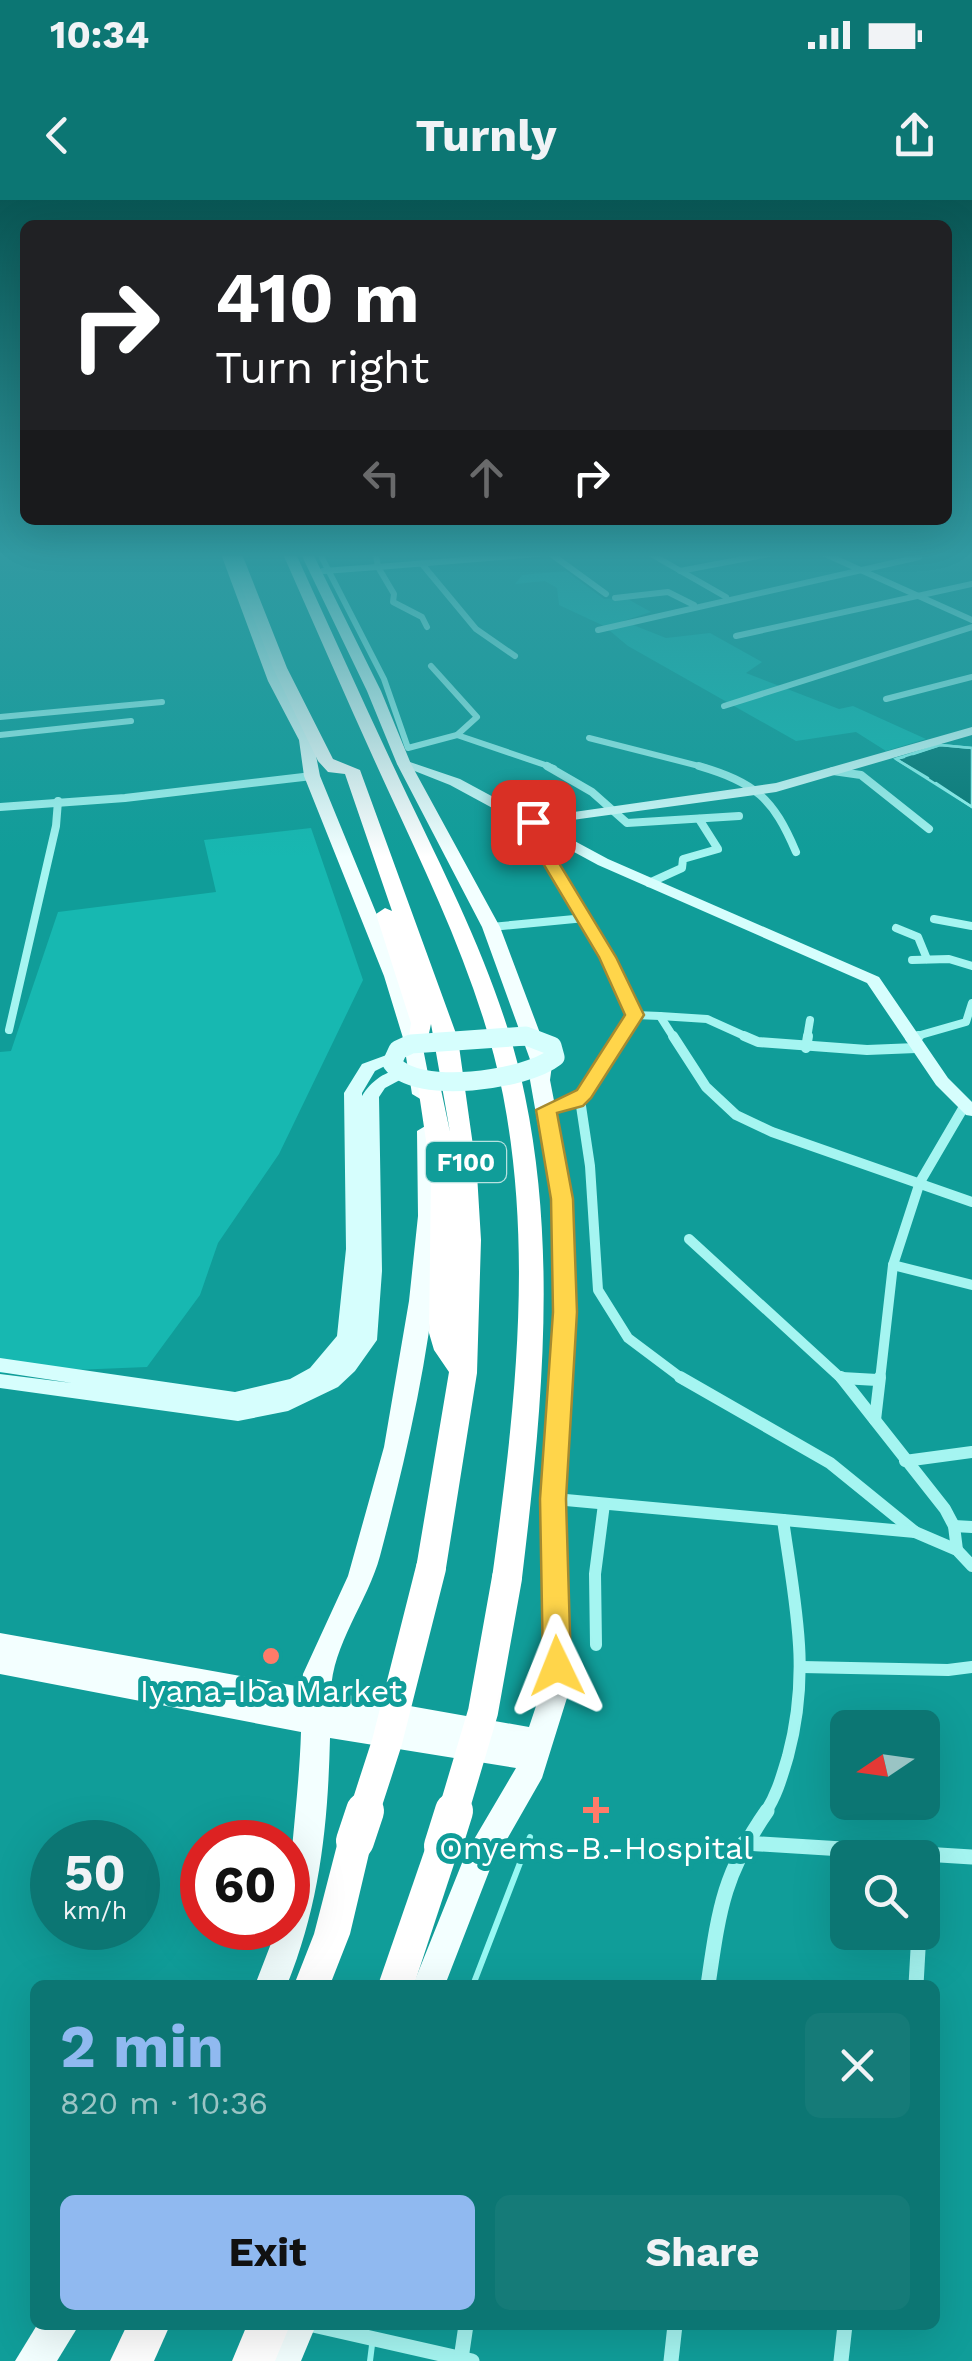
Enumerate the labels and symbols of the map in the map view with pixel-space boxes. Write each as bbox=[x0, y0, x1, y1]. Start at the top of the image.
pin bbox=[491, 780, 576, 865]
road number: F100 bbox=[426, 1142, 506, 1182]
position arrow bbox=[505, 1614, 609, 1718]
marker: Iyana-Iba Market bbox=[260, 1645, 282, 1667]
place label: Iyana-Iba Market bbox=[140, 1672, 402, 1710]
north arrow bbox=[830, 1710, 940, 1820]
marker: Onyems-B.-Hospital bbox=[583, 1797, 609, 1823]
speed limit sign: 60 bbox=[180, 1820, 310, 1950]
place label: Onyems-B.-Hospital bbox=[439, 1829, 753, 1867]

